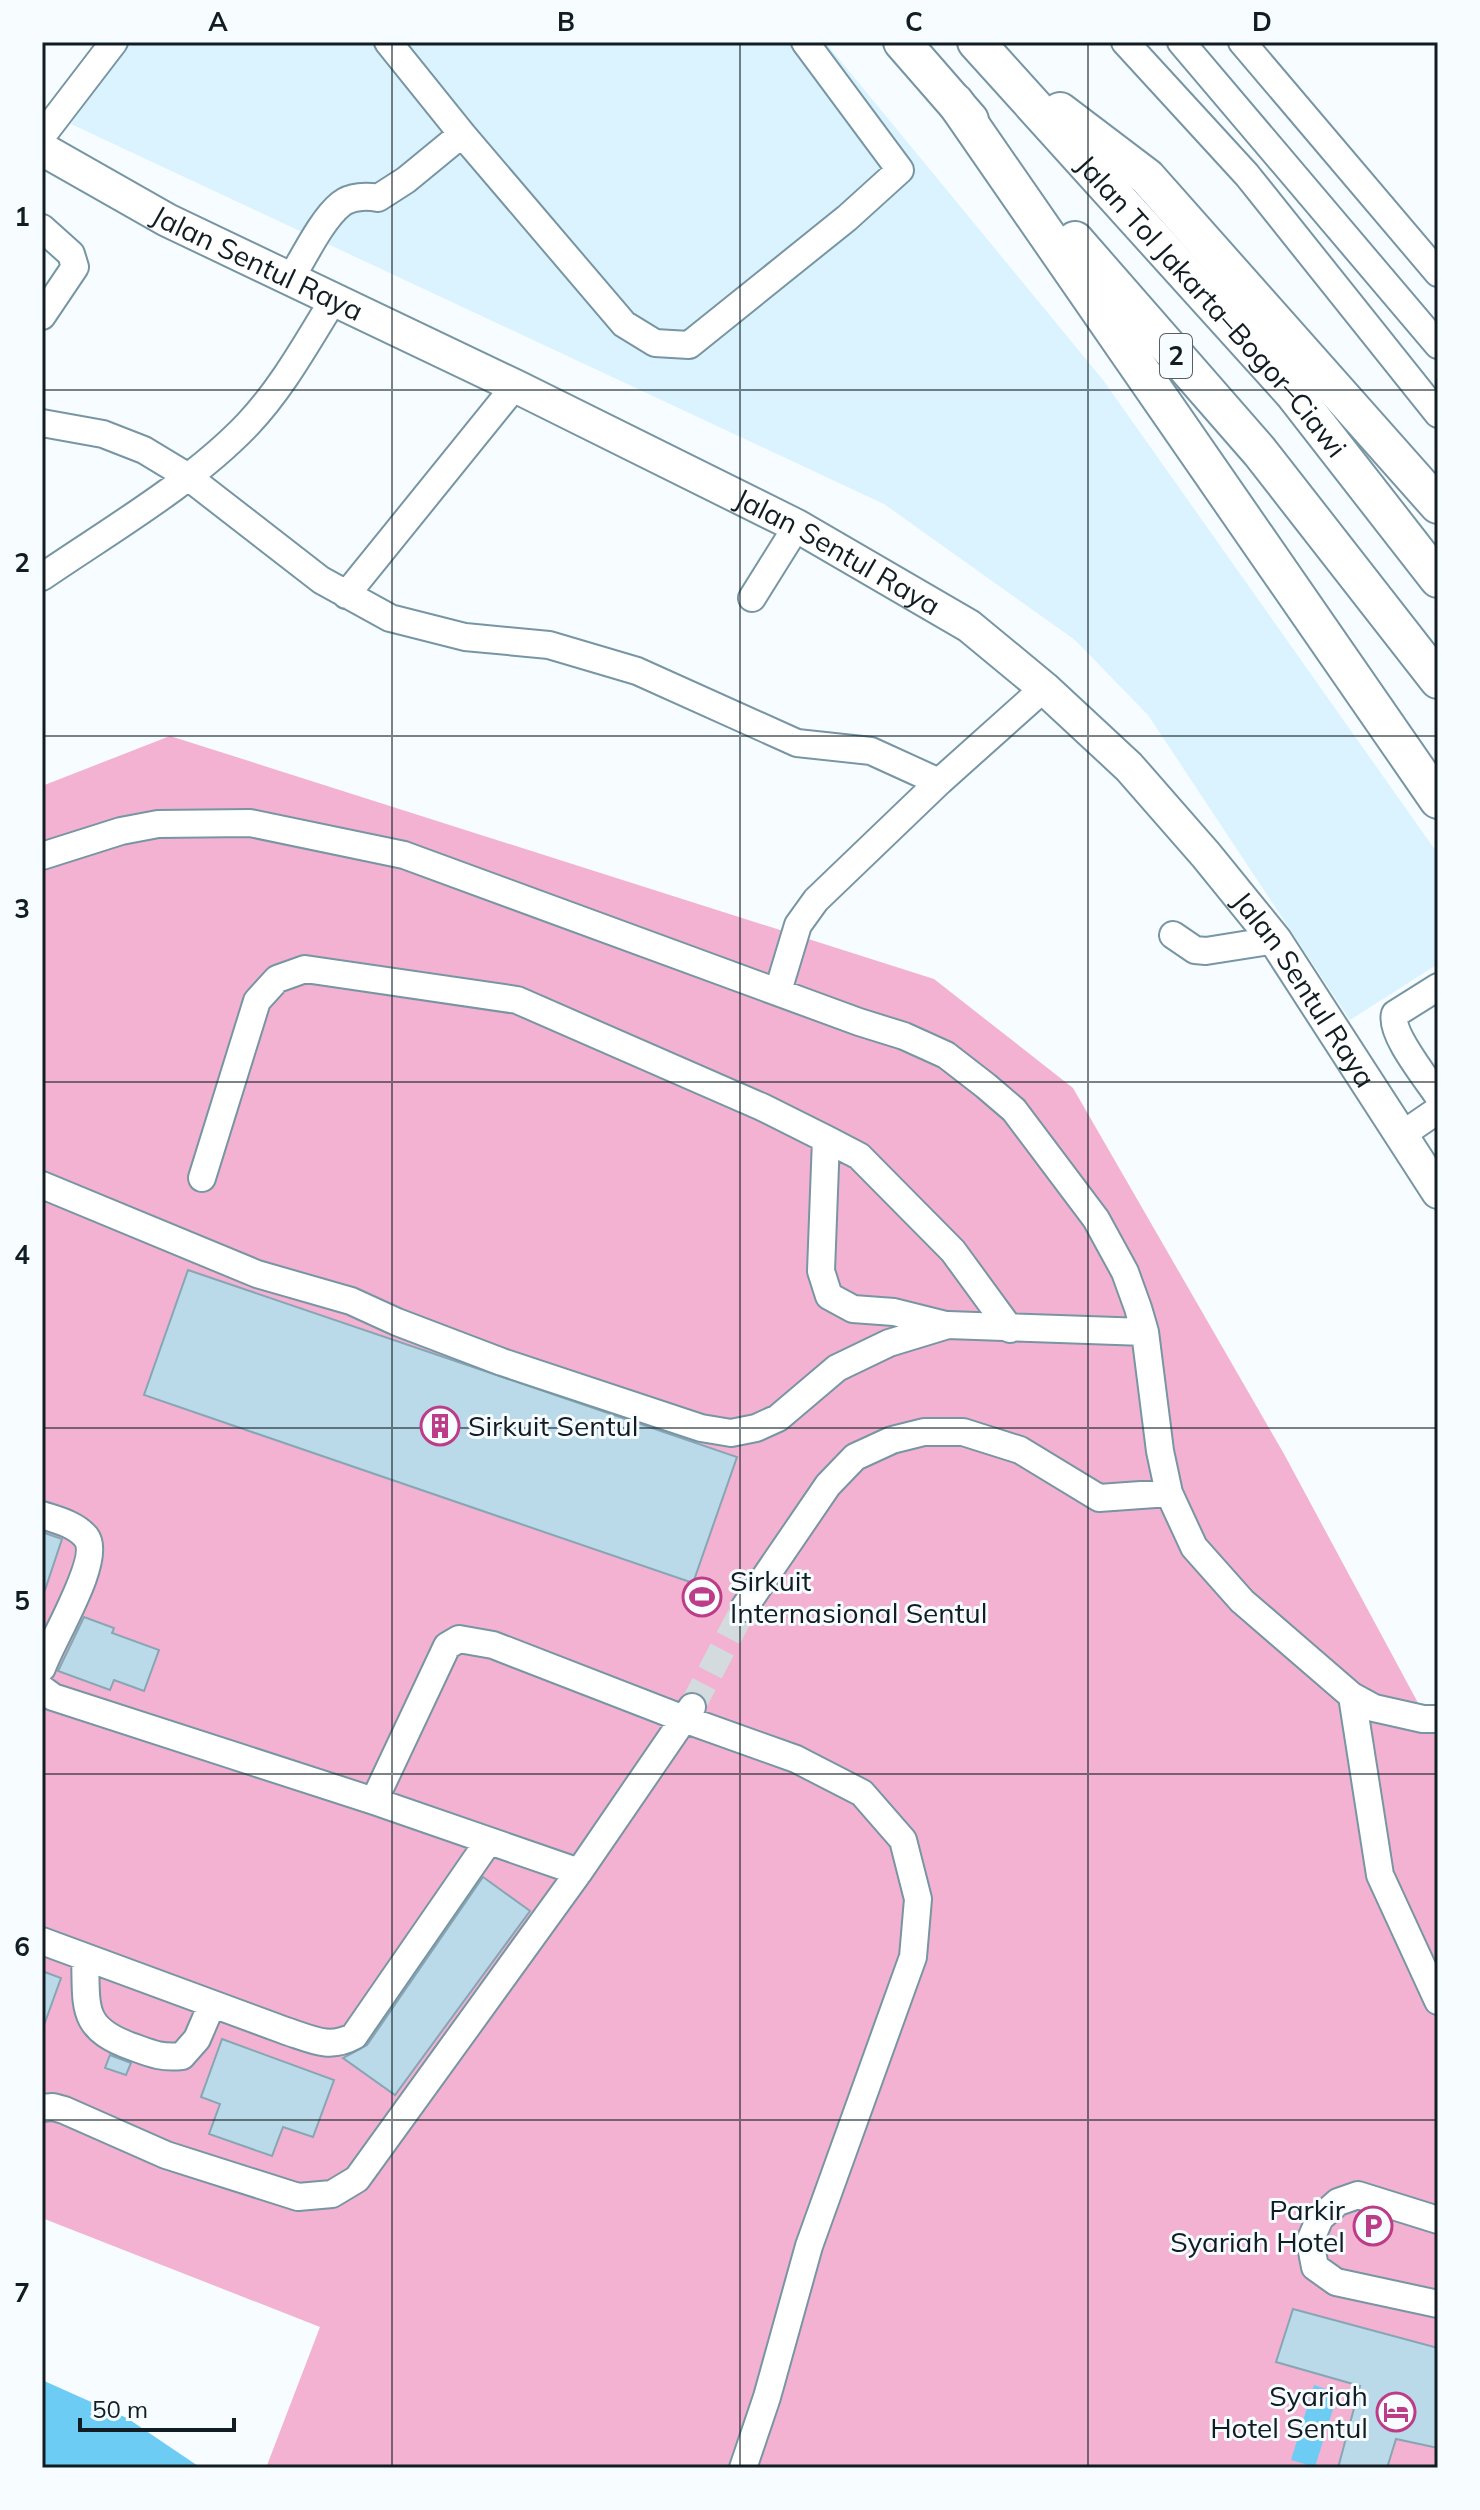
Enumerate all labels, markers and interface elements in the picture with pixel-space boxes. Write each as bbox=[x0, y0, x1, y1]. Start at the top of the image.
text: A bbox=[208, 5, 228, 38]
text: B bbox=[557, 5, 575, 38]
text: C bbox=[905, 5, 923, 38]
text: D bbox=[1252, 5, 1272, 38]
street label: Jalan Tol Jakarta–Bogor–Ciawi bbox=[1069, 147, 1355, 464]
street label: Jalan Sentul Raya bbox=[146, 197, 369, 328]
text: 1 bbox=[14, 200, 30, 233]
road number: 2 bbox=[1160, 334, 1192, 378]
street label: Jalan Sentul Raya bbox=[729, 480, 947, 622]
text: 2 bbox=[14, 546, 30, 579]
street label: Jalan Sentul Raya bbox=[1225, 884, 1384, 1094]
text: 3 bbox=[14, 892, 30, 925]
text: 4 bbox=[14, 1238, 30, 1271]
building icon: Sirkuit Sentul bbox=[419, 1405, 461, 1447]
place label: Sirkuit Sentul bbox=[468, 1408, 638, 1443]
place label: Sirkuit Internasional Sentul bbox=[730, 1563, 987, 1630]
sports icon: Sirkuit Internasional Sentul bbox=[681, 1576, 723, 1618]
text: 5 bbox=[14, 1584, 30, 1617]
text: 6 bbox=[14, 1930, 30, 1963]
place label: Parkir Syariah Hotel bbox=[1170, 2192, 1346, 2259]
parking icon: Parkir Syariah Hotel bbox=[1352, 2205, 1394, 2247]
text: 7 bbox=[14, 2276, 30, 2309]
place label: Syariah Hotel Sentul bbox=[1210, 2378, 1368, 2445]
scale bar bbox=[80, 2382, 234, 2432]
hotel icon: Syariah Hotel Sentul bbox=[1375, 2391, 1417, 2433]
text: 50 m bbox=[92, 2394, 148, 2424]

